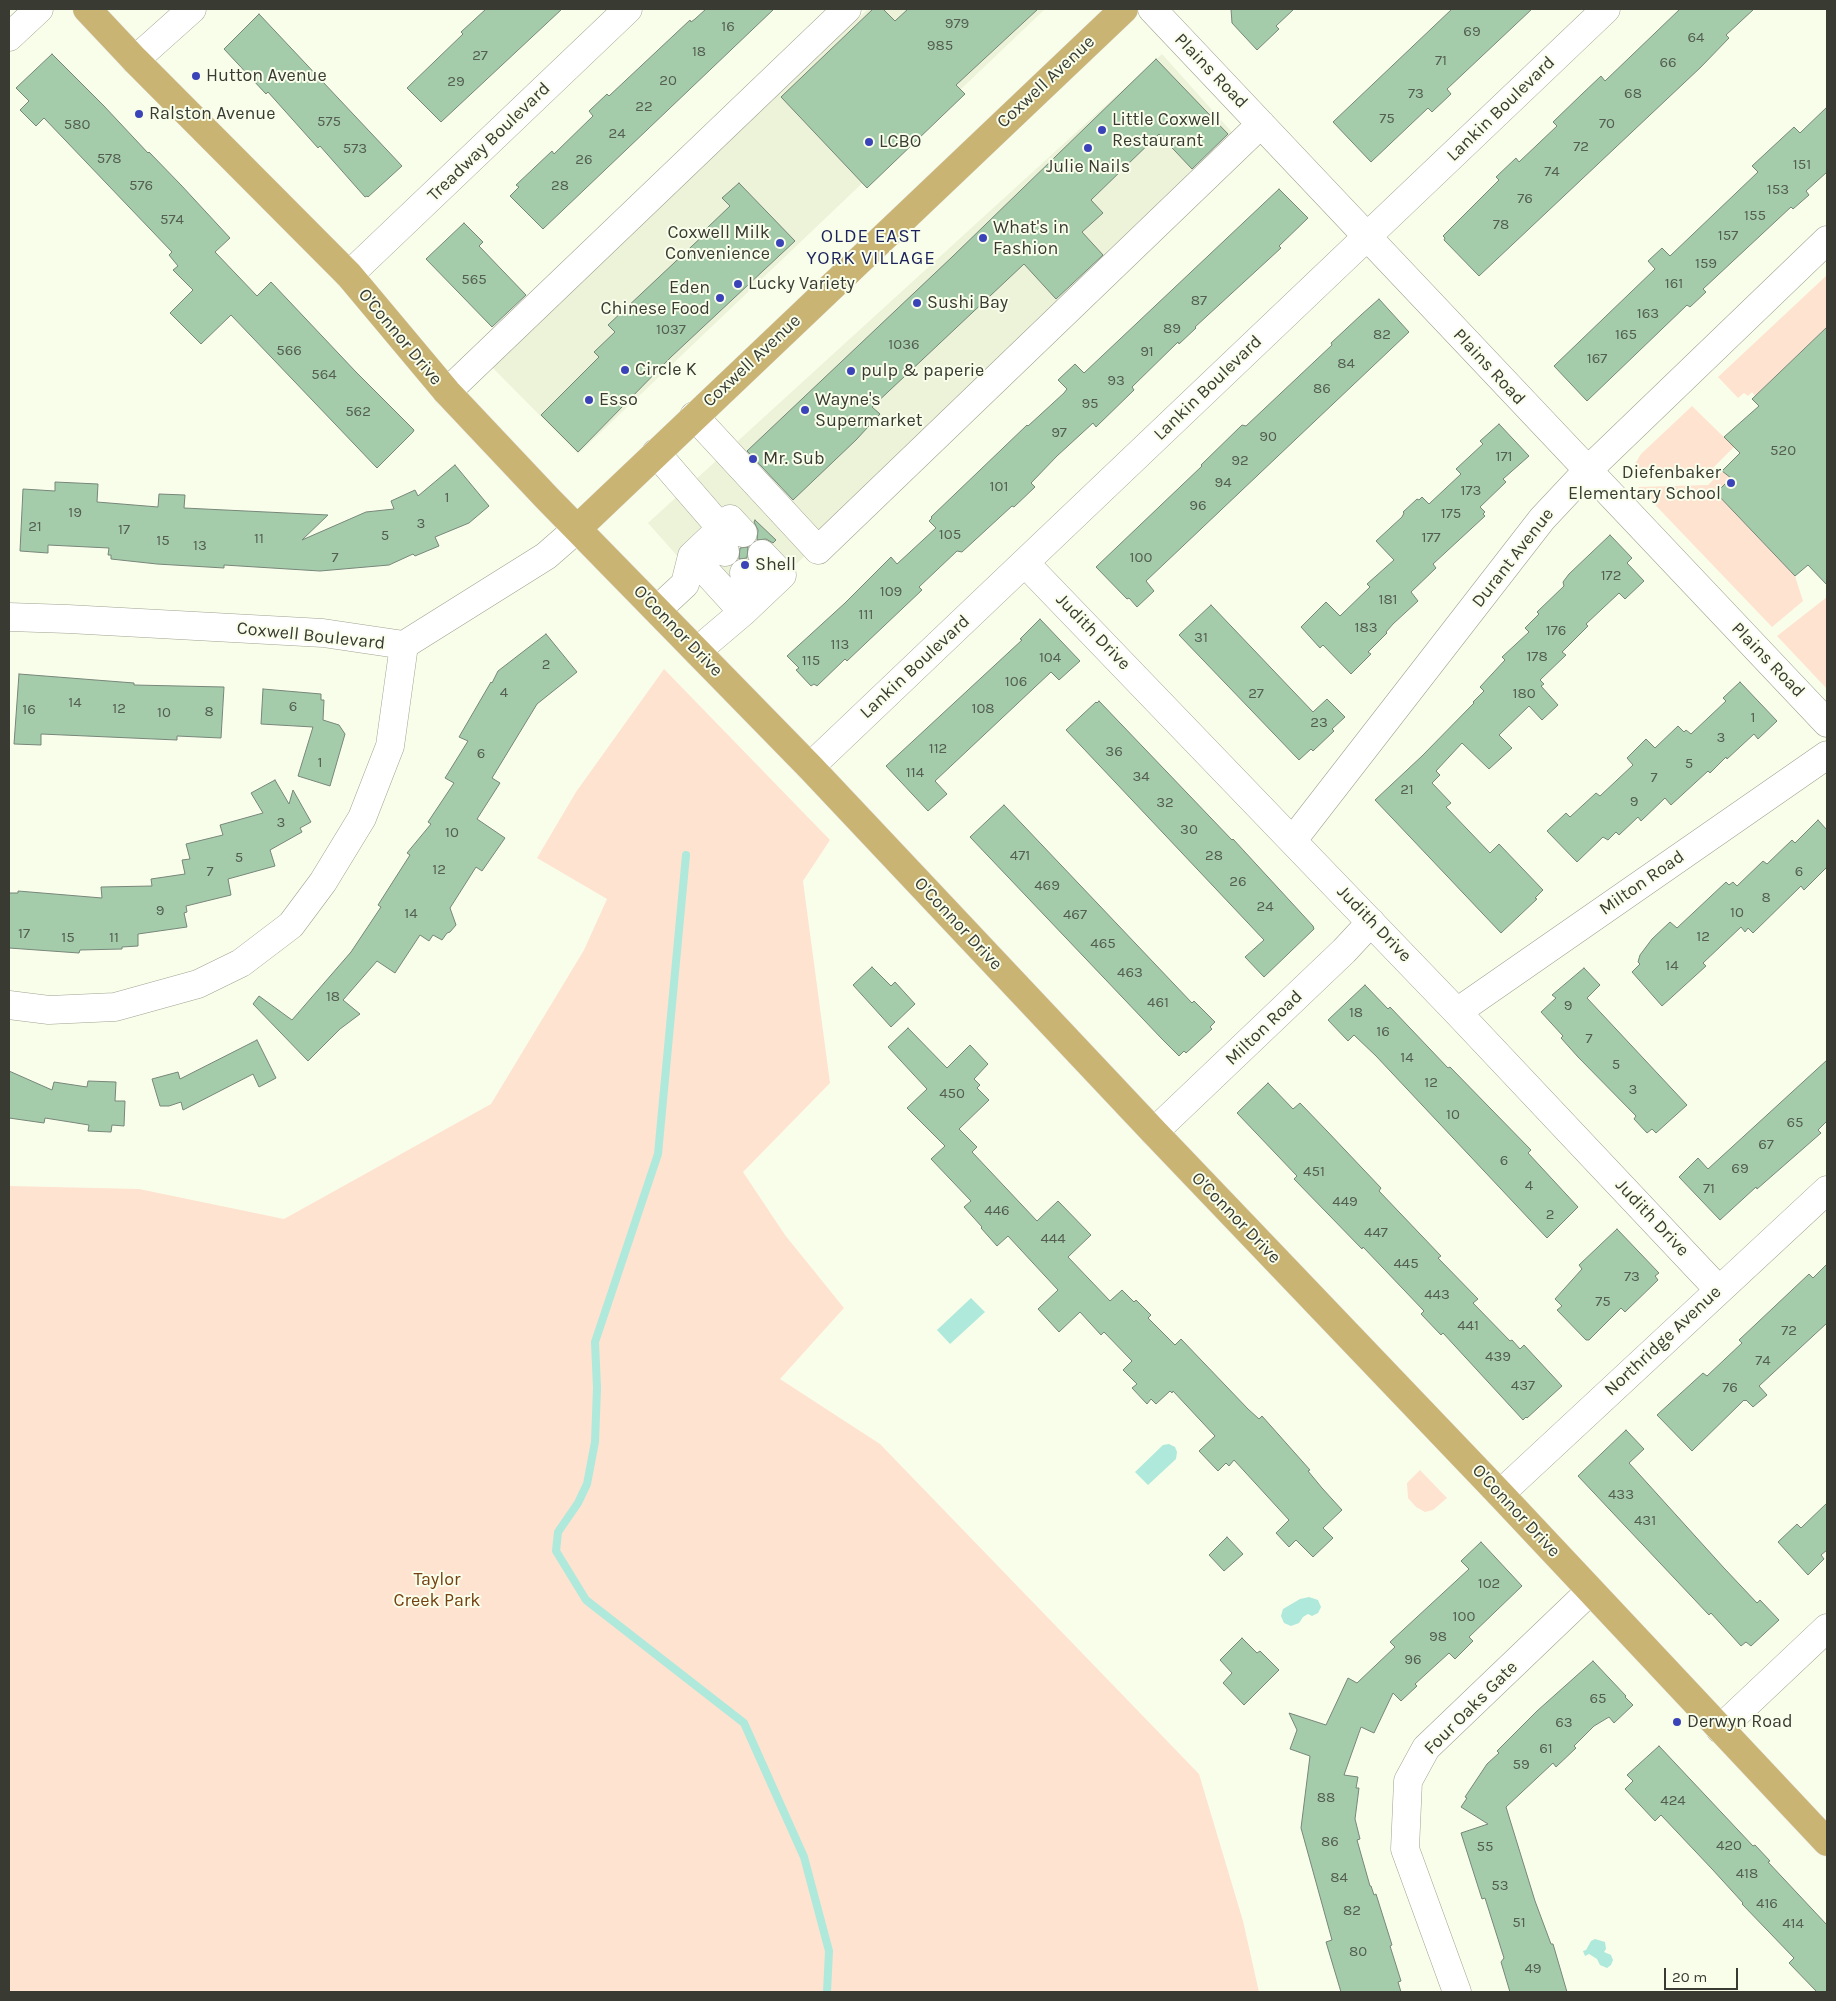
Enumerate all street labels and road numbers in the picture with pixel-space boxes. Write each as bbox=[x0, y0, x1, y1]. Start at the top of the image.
street label: Plains Road bbox=[1170, 29, 1252, 113]
street label: Coxwell Avenue bbox=[993, 31, 1099, 133]
street label: Lankin Boulevard bbox=[1442, 52, 1560, 166]
street label: Treadway Boulevard bbox=[423, 78, 555, 206]
street label: O'Connor Drive bbox=[353, 284, 447, 390]
street label: Coxwell Avenue bbox=[699, 310, 805, 412]
street label: Plains Road bbox=[1448, 324, 1530, 410]
street label: Lankin Boulevard bbox=[1149, 331, 1267, 445]
street label: Durant Avenue bbox=[1467, 504, 1559, 612]
street label: O'Connor Drive bbox=[629, 581, 727, 681]
street label: Judith Drive bbox=[1051, 589, 1135, 675]
street label: Lankin Boulevard bbox=[856, 611, 974, 723]
street label: Coxwell Boulevard bbox=[236, 617, 386, 655]
street label: Plains Road bbox=[1727, 618, 1809, 702]
street label: Milton Road bbox=[1595, 846, 1689, 920]
street label: O'Connor Drive bbox=[909, 873, 1007, 975]
street label: Judith Drive bbox=[1332, 881, 1416, 967]
street label: Milton Road bbox=[1221, 986, 1307, 1070]
street label: O'Connor Drive bbox=[1187, 1168, 1285, 1268]
street label: Judith Drive bbox=[1611, 1175, 1693, 1261]
street label: Northridge Avenue bbox=[1600, 1281, 1726, 1401]
street label: O'Connor Drive bbox=[1467, 1460, 1565, 1562]
street label: Four Oaks Gate bbox=[1420, 1657, 1522, 1759]

